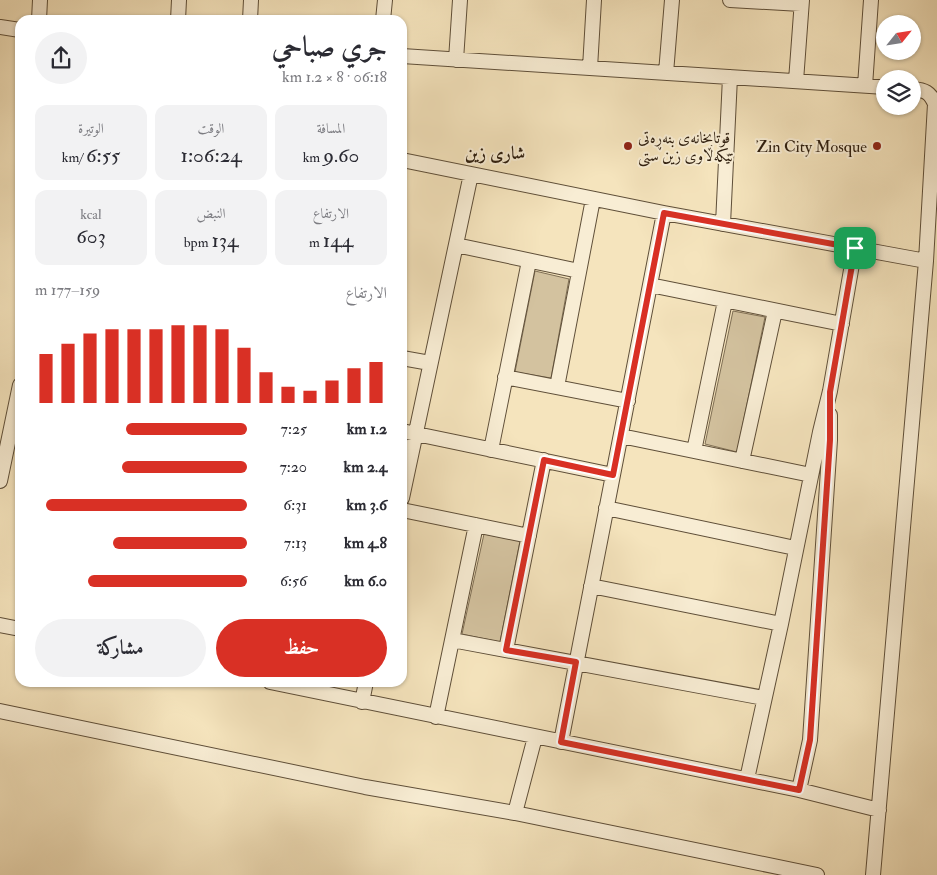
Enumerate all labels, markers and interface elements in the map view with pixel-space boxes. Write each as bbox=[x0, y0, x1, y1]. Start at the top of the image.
north arrow bbox=[876, 15, 921, 60]
map controls bbox=[876, 15, 921, 115]
text: جري صباحي bbox=[272, 30, 387, 65]
button: share bbox=[35, 32, 87, 84]
text: 06:18 · 8 × 1.2 km bbox=[282, 67, 387, 87]
button: layers bbox=[876, 70, 921, 115]
text: الوتيرة bbox=[78, 120, 104, 137]
text: الوقت bbox=[198, 120, 224, 137]
text: المسافة bbox=[317, 120, 345, 137]
place label: قوتابخانەی بنەڕەتی تێکەڵاوی زین ستی bbox=[638, 128, 734, 167]
place label: Zin City Mosque bbox=[756, 137, 867, 157]
marker: قوتابخانەی بنەڕەتی تێکەڵاوی زین ستی bbox=[622, 140, 634, 152]
marker: Zin City Mosque bbox=[871, 140, 883, 152]
text: 6:55 bbox=[86, 142, 120, 169]
text: 1:06:24 bbox=[180, 142, 242, 169]
text: 9.60 bbox=[323, 142, 359, 169]
district label: شاری زین bbox=[465, 142, 525, 165]
text: /km bbox=[62, 149, 86, 166]
text: km bbox=[303, 149, 323, 166]
text: النبض bbox=[197, 205, 225, 222]
text: الارتفاع bbox=[313, 205, 349, 222]
text: kcal bbox=[80, 206, 102, 223]
text: 603 bbox=[76, 223, 106, 250]
text: 134 bbox=[211, 227, 238, 254]
text: 144 bbox=[323, 227, 353, 254]
pin bbox=[834, 227, 876, 269]
text: bpm bbox=[184, 234, 211, 251]
text: m bbox=[309, 234, 323, 251]
icon: arrive bbox=[841, 234, 869, 262]
text: 159–177 m bbox=[35, 280, 100, 300]
text: الارتفاع bbox=[345, 283, 387, 303]
text: 7:25 bbox=[281, 419, 307, 439]
text: 1.2 km bbox=[347, 419, 387, 439]
text: 7:20 bbox=[279, 457, 307, 477]
text: 2.4 km bbox=[344, 457, 387, 477]
text: 6:31 bbox=[283, 495, 307, 515]
text: 3.6 km bbox=[346, 495, 387, 515]
text: 7:13 bbox=[284, 533, 307, 553]
text: 4.8 km bbox=[344, 533, 387, 553]
text: 6:56 bbox=[280, 571, 307, 591]
text: 6.0 km bbox=[344, 571, 387, 591]
button: مشاركة bbox=[35, 619, 206, 677]
button: حفظ bbox=[216, 619, 387, 677]

